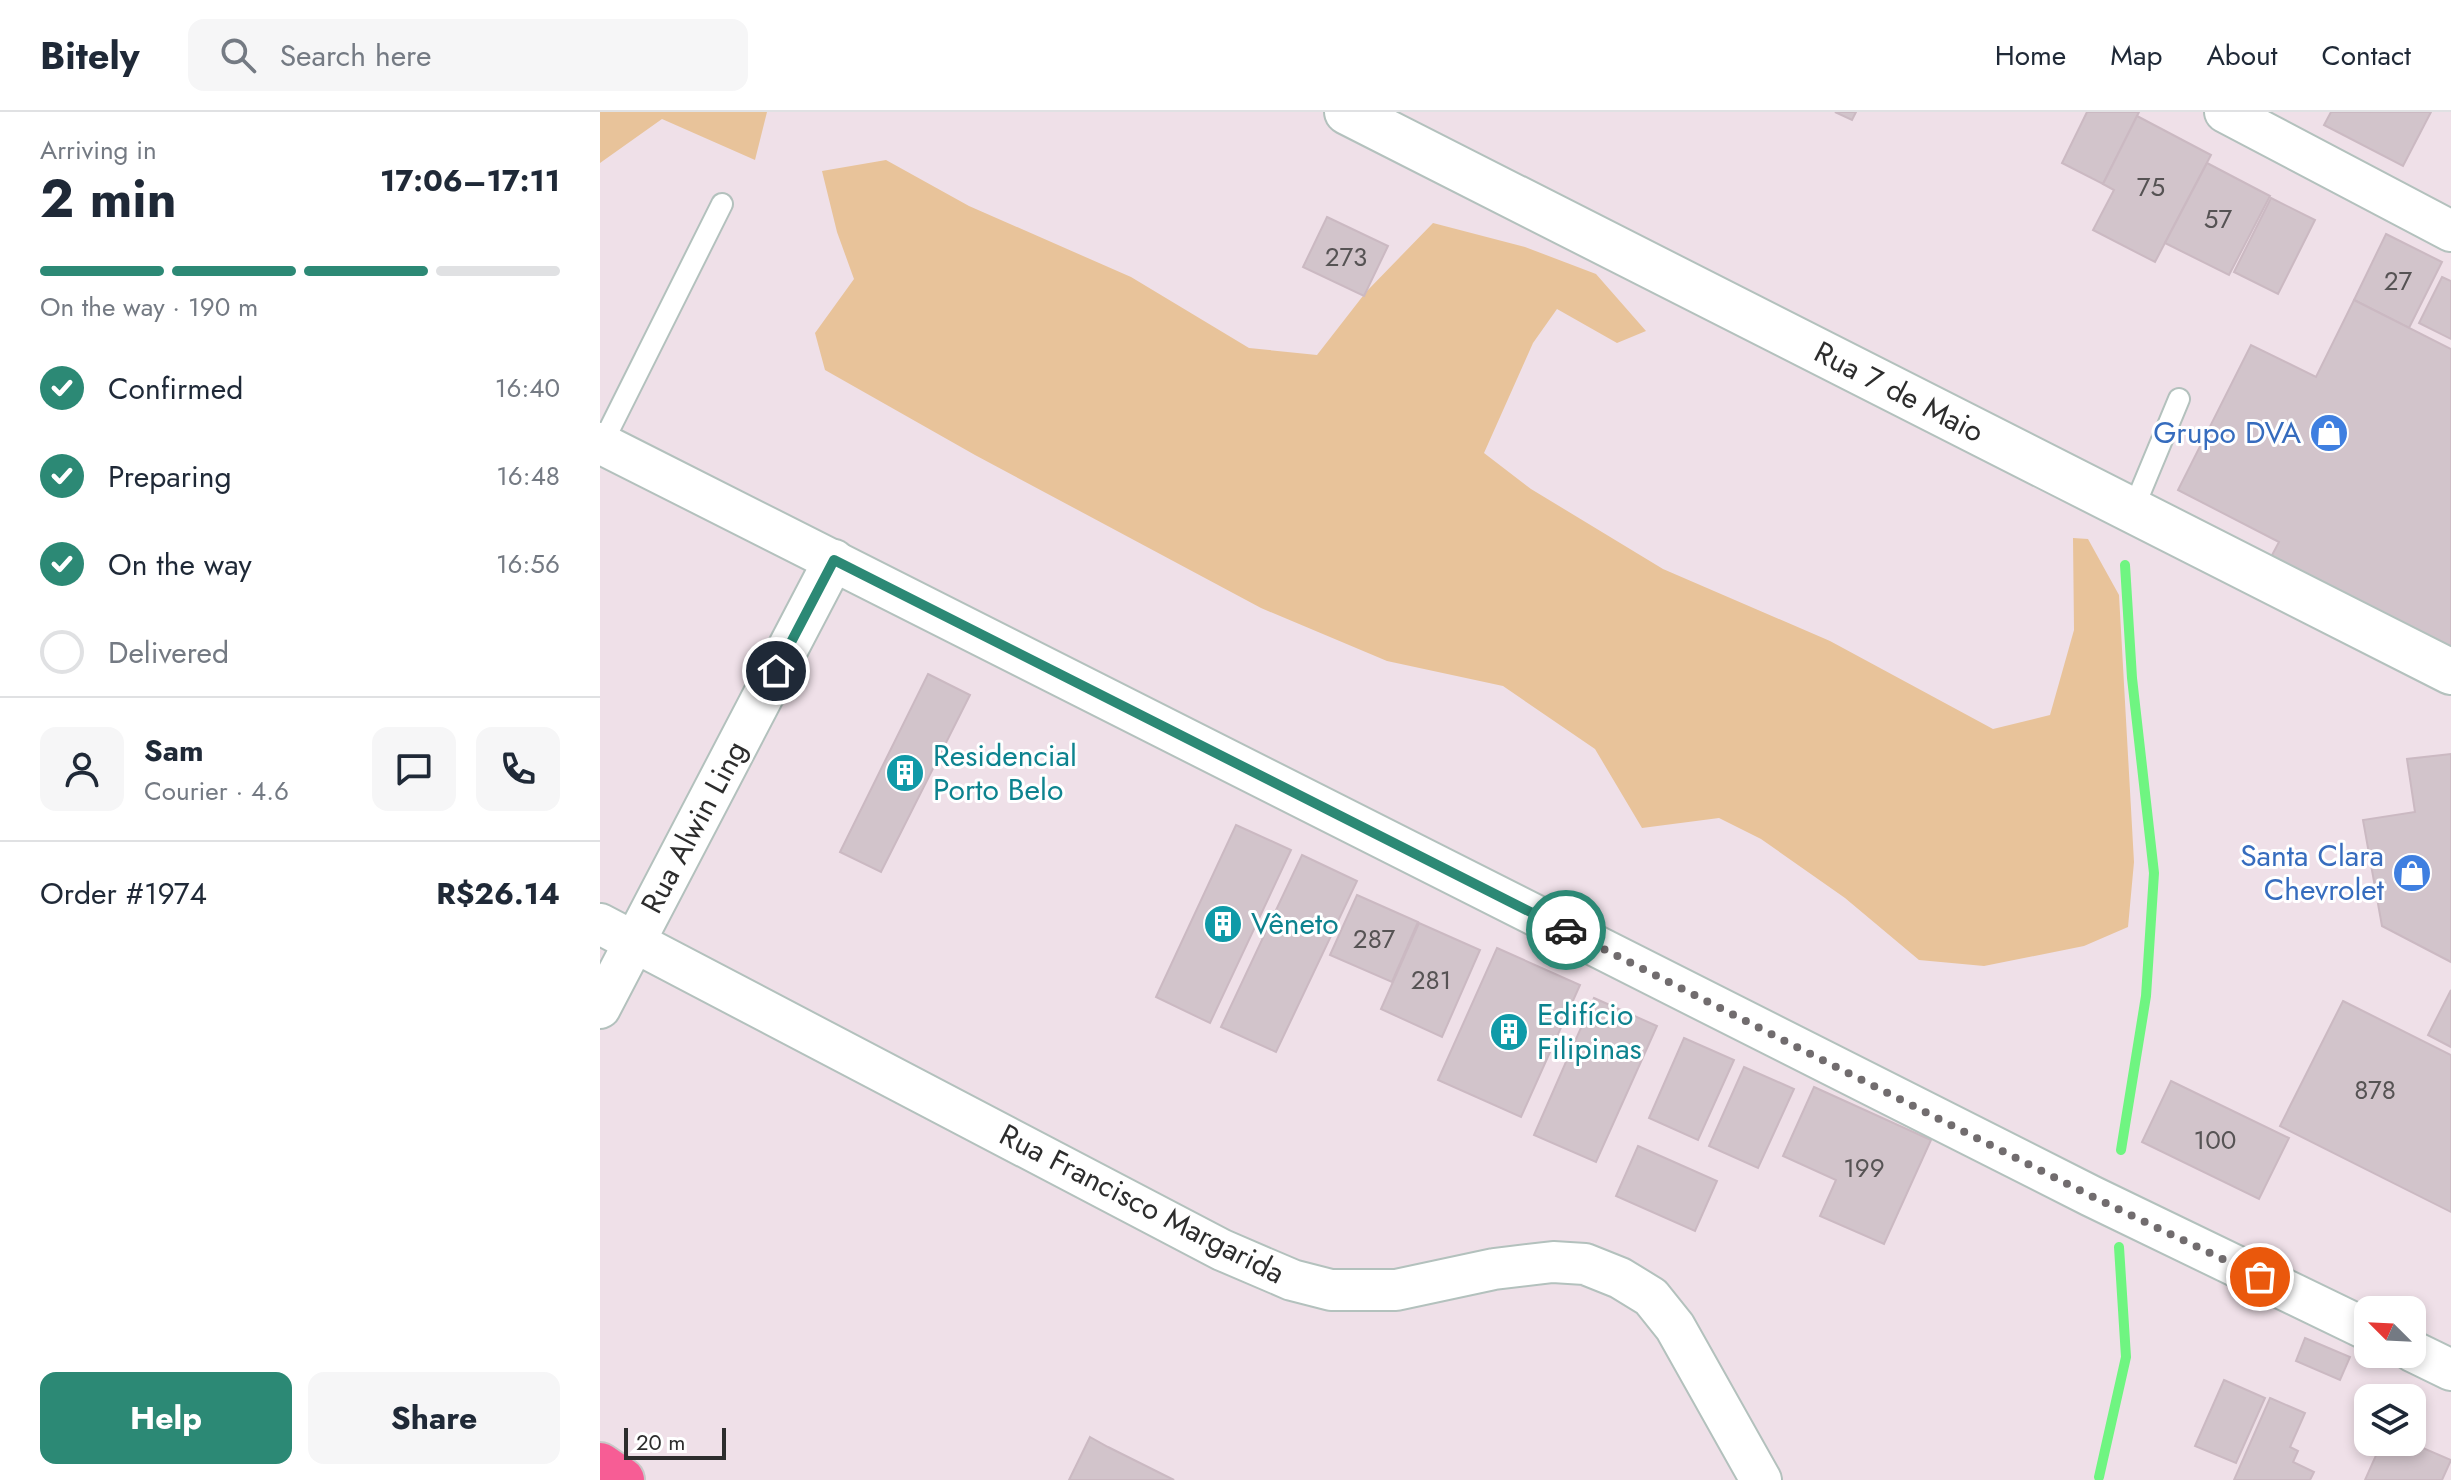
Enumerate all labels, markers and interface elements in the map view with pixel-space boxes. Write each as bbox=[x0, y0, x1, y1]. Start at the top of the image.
search box bbox=[188, 19, 748, 91]
text: Bitely bbox=[40, 28, 140, 83]
icon: search bbox=[216, 33, 260, 77]
text: Search here bbox=[280, 34, 431, 77]
text: Home bbox=[1995, 35, 2066, 76]
text: Map bbox=[2110, 35, 2162, 76]
text: About bbox=[2206, 35, 2278, 76]
text: Contact bbox=[2322, 35, 2411, 76]
text: Arriving in bbox=[40, 131, 157, 169]
text: 17:06–17:11 bbox=[380, 159, 560, 202]
text: 2 min bbox=[40, 161, 177, 237]
house number: 75 bbox=[2137, 168, 2165, 206]
house number: 57 bbox=[2204, 200, 2233, 238]
house number: 273 bbox=[1325, 238, 1367, 276]
house number: 27 bbox=[2384, 262, 2413, 300]
text: On the way · 190 m bbox=[40, 288, 258, 326]
street label: Rua 7 de Maio bbox=[1807, 330, 1991, 453]
icon: check bbox=[40, 366, 84, 410]
text: Confirmed bbox=[108, 367, 243, 410]
text: 16:40 bbox=[495, 369, 560, 407]
place label: Grupo DVA bbox=[2153, 411, 2301, 454]
shop icon: Grupo DVA bbox=[2308, 412, 2350, 454]
icon: check bbox=[40, 454, 84, 498]
text: Preparing bbox=[108, 455, 232, 498]
text: 16:48 bbox=[496, 457, 560, 495]
icon: check bbox=[40, 542, 84, 586]
text: On the way bbox=[108, 543, 252, 586]
text: 16:56 bbox=[496, 545, 560, 583]
text: Delivered bbox=[108, 631, 229, 674]
pin bbox=[742, 637, 810, 705]
icon: home bbox=[754, 649, 798, 693]
button: person bbox=[40, 727, 124, 811]
button: chat bbox=[372, 727, 456, 811]
button: phone bbox=[476, 727, 560, 811]
text: Sam bbox=[144, 729, 204, 772]
street label: Rua Alwin Ling bbox=[630, 733, 757, 921]
place label: Residencial Porto Belo bbox=[933, 734, 1077, 811]
building icon: Residencial Porto Belo bbox=[884, 752, 926, 794]
text: Courier · 4.6 bbox=[144, 772, 289, 810]
place label: Santa Clara Chevrolet bbox=[2240, 834, 2385, 911]
shop icon: Santa Clara Chevrolet bbox=[2391, 852, 2433, 894]
text: Order #1974 bbox=[40, 872, 207, 915]
text: R$26.14 bbox=[436, 872, 560, 915]
courier bbox=[1526, 890, 1606, 970]
place label: Vêneto bbox=[1251, 902, 1339, 945]
building icon: Vêneto bbox=[1202, 903, 1244, 945]
icon: car bbox=[1544, 908, 1588, 952]
house number: 287 bbox=[1353, 920, 1395, 958]
house number: 281 bbox=[1411, 961, 1451, 999]
place label: Edifício Filipinas bbox=[1537, 993, 1642, 1070]
building icon: Edifício Filipinas bbox=[1488, 1011, 1530, 1053]
house number: 878 bbox=[2354, 1071, 2396, 1109]
street label: Rua Francisco Margarida bbox=[992, 1113, 1292, 1294]
house number: 100 bbox=[2194, 1121, 2236, 1159]
house number: 199 bbox=[1843, 1149, 1885, 1187]
pin bbox=[2226, 1243, 2294, 1311]
icon: bag bbox=[2238, 1255, 2282, 1299]
north arrow bbox=[2354, 1296, 2426, 1368]
map controls bbox=[2354, 1296, 2426, 1456]
button: Help bbox=[40, 1372, 292, 1464]
button: Share bbox=[308, 1372, 560, 1464]
button: layers bbox=[2354, 1384, 2426, 1456]
scale bar bbox=[624, 1424, 726, 1460]
text: 20 m bbox=[636, 1426, 685, 1458]

